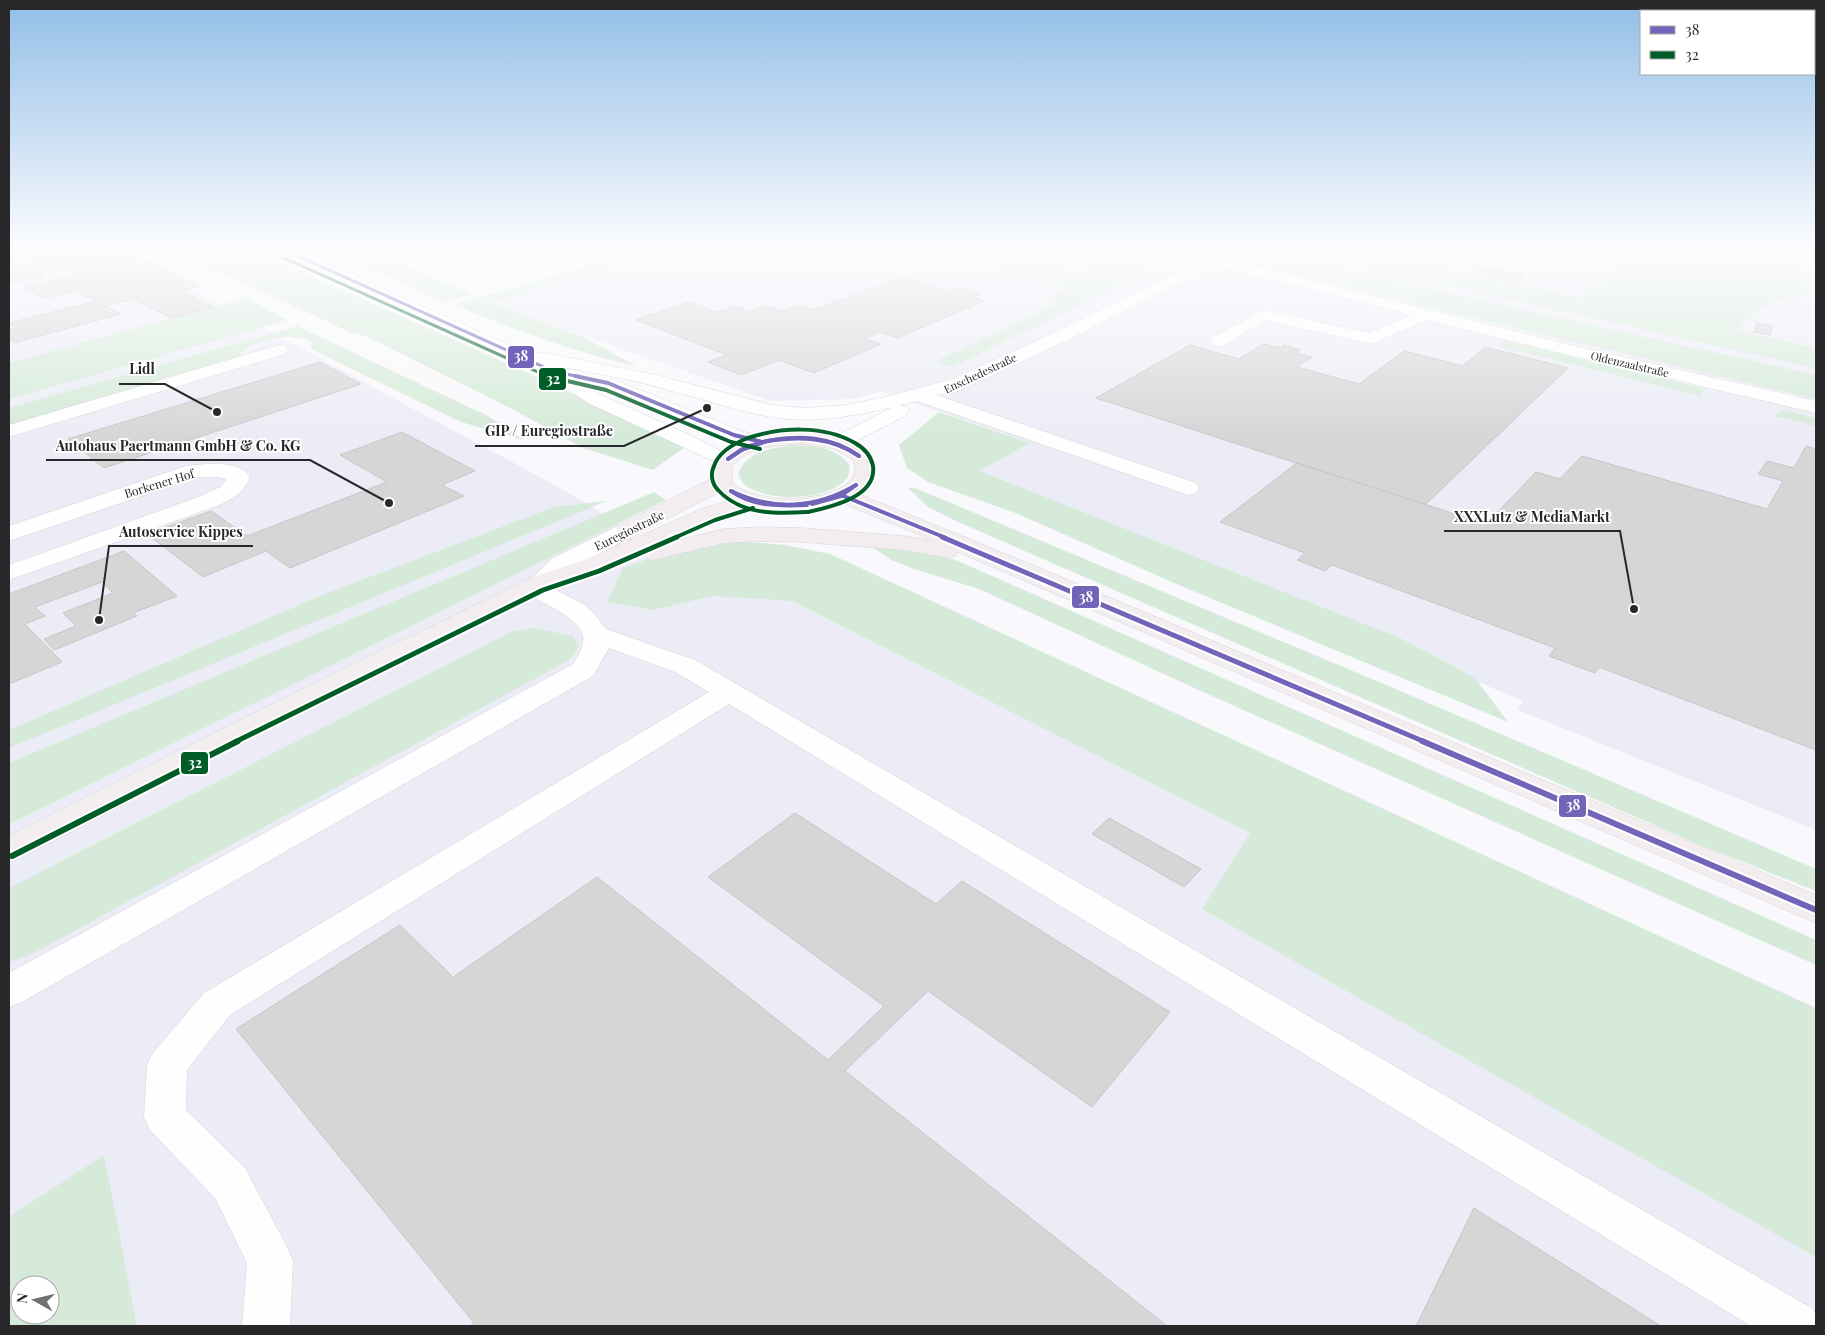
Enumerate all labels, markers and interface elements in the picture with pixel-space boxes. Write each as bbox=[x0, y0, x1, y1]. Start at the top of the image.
legend bbox=[1640, 10, 1815, 75]
text: 38 bbox=[1685, 19, 1700, 39]
text: 32 bbox=[1685, 44, 1699, 64]
line badge: 38 bbox=[507, 345, 535, 369]
text: 38 bbox=[514, 346, 528, 365]
street label: Oldenzaalstraße bbox=[1589, 348, 1671, 380]
street label: Enschedestraße bbox=[941, 349, 1019, 396]
callout: Lidl bbox=[119, 355, 165, 384]
text: Lidl bbox=[129, 359, 155, 378]
line badge: 32 bbox=[538, 367, 567, 391]
text: 32 bbox=[546, 369, 560, 388]
callout: GIP / Euregiostraße bbox=[475, 417, 624, 446]
text: GIP / Euregiostraße bbox=[485, 421, 613, 440]
callout: Autohaus Paertmann GmbH & Co. KG bbox=[46, 431, 310, 460]
text: Autohaus Paertmann GmbH & Co. KG bbox=[55, 436, 300, 455]
street label: Borkener Hof bbox=[122, 464, 197, 501]
callout: XXXLutz & MediaMarkt bbox=[1444, 502, 1620, 531]
street label: Euregiostraße bbox=[591, 506, 667, 554]
text: XXXLutz & MediaMarkt bbox=[1454, 507, 1610, 526]
callout: Autoservice Kippes bbox=[109, 517, 253, 546]
text: Autoservice Kippes bbox=[118, 522, 243, 541]
line badge: 38 bbox=[1071, 585, 1100, 609]
text: 38 bbox=[1079, 587, 1093, 606]
line badge: 32 bbox=[180, 751, 209, 775]
text: 32 bbox=[188, 753, 202, 772]
line badge: 38 bbox=[1558, 794, 1587, 818]
text: 38 bbox=[1566, 795, 1580, 814]
north arrow bbox=[10, 1275, 60, 1325]
text: N bbox=[12, 1292, 32, 1304]

